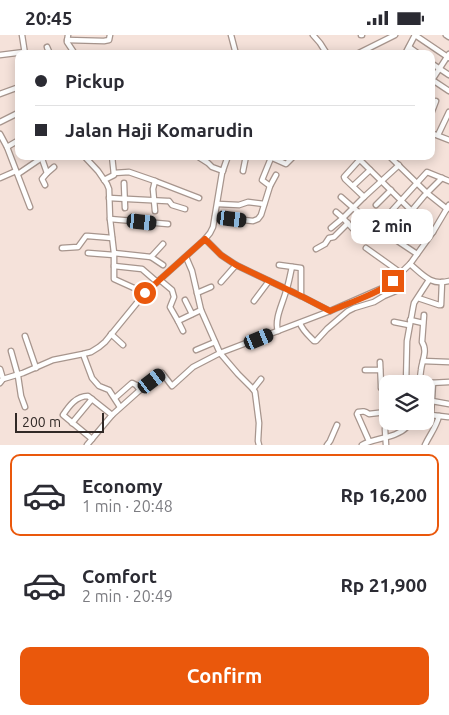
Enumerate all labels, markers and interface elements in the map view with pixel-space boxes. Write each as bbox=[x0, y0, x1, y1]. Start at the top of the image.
text: 20:45 bbox=[25, 7, 73, 29]
text: Pickup bbox=[65, 70, 125, 92]
text: Jalan Haji Komarudin bbox=[65, 119, 253, 141]
callout: 2 min bbox=[352, 209, 434, 243]
car bbox=[216, 210, 247, 228]
car bbox=[126, 213, 157, 231]
text: 2 min bbox=[372, 217, 412, 235]
route end bbox=[382, 270, 404, 292]
route start bbox=[134, 282, 156, 304]
car bbox=[242, 326, 275, 352]
car bbox=[135, 366, 168, 396]
map controls bbox=[379, 375, 434, 430]
button: layers bbox=[379, 375, 434, 430]
scale bar bbox=[15, 410, 104, 433]
text: 200 m bbox=[22, 414, 61, 430]
icon: car bbox=[22, 473, 67, 518]
text: Economy bbox=[82, 475, 163, 497]
text: Rp 16,200 bbox=[340, 484, 427, 506]
text: 1 min · 20:48 bbox=[82, 497, 173, 515]
icon: car bbox=[22, 563, 67, 608]
text: Comfort bbox=[82, 565, 157, 587]
text: Rp 21,900 bbox=[340, 574, 427, 596]
text: 2 min · 20:49 bbox=[82, 587, 173, 605]
button: Confirm bbox=[20, 647, 429, 705]

